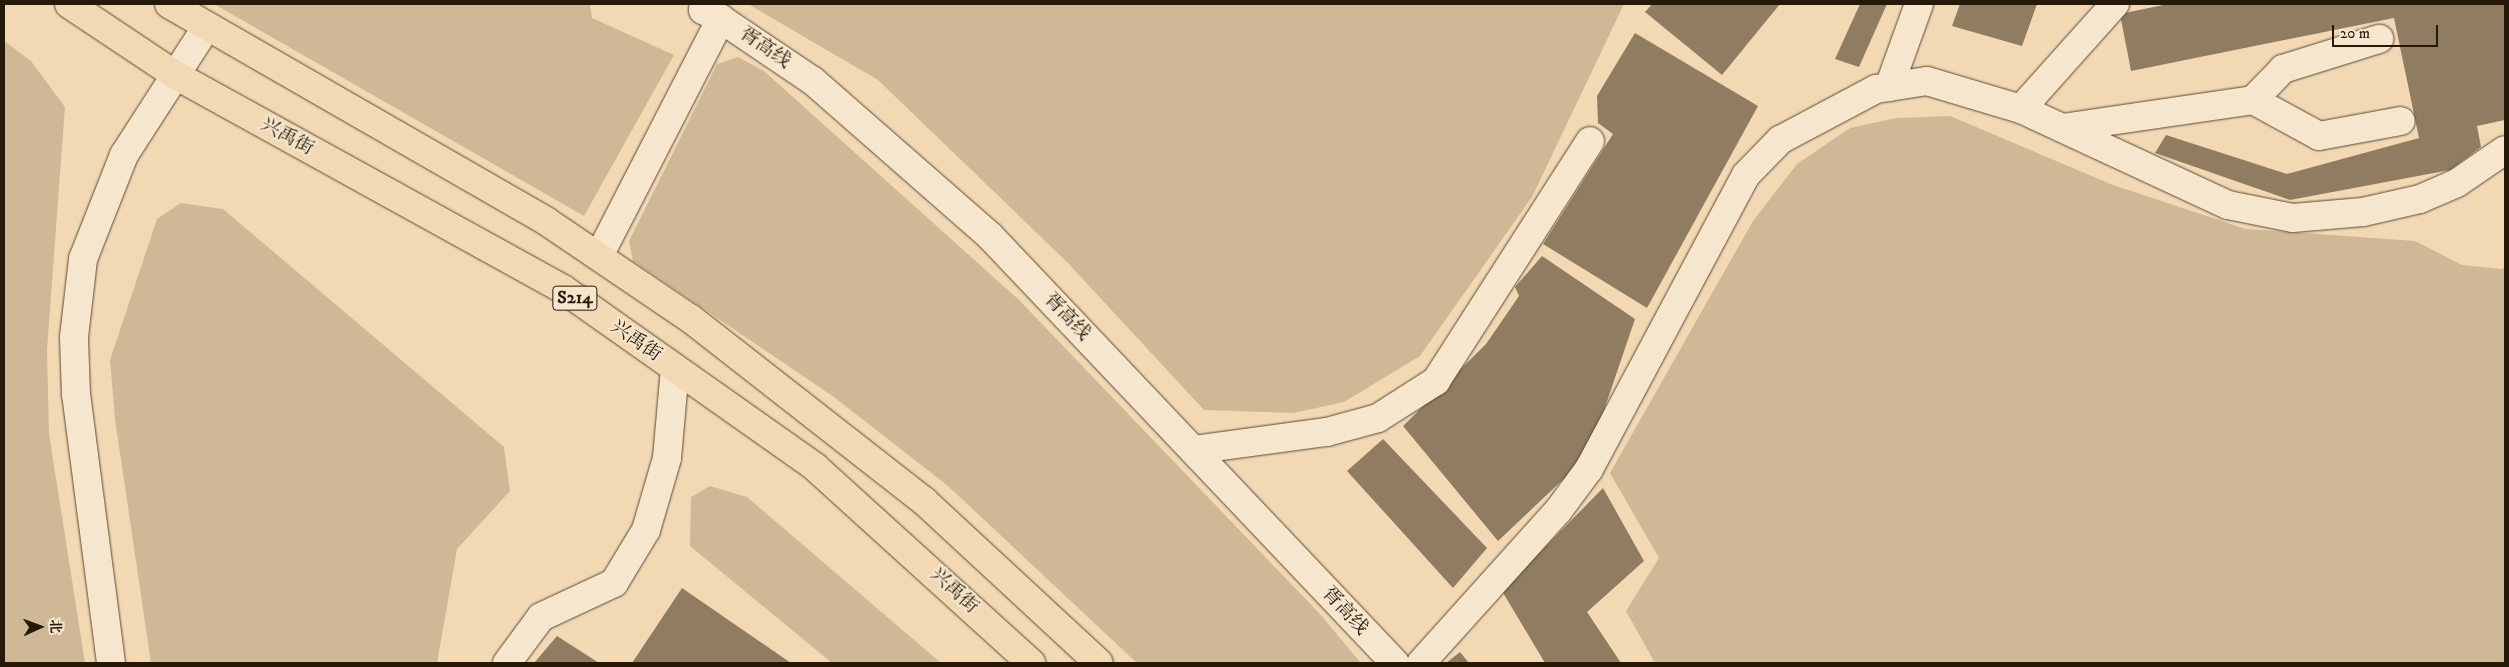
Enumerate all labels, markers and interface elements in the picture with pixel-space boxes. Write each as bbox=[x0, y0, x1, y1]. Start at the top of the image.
scale bar bbox=[2334, 15, 2440, 47]
street label: 胥高线 bbox=[735, 23, 795, 73]
text: 20 m bbox=[2340, 24, 2370, 43]
street label: 兴禹街 bbox=[257, 113, 317, 161]
road number: S214 bbox=[551, 282, 599, 314]
street label: 胥高线 bbox=[1039, 289, 1095, 345]
street label: 兴禹街 bbox=[606, 315, 666, 367]
street label: 兴禹街 bbox=[925, 563, 983, 619]
street label: 胥高线 bbox=[1317, 582, 1373, 640]
north arrow bbox=[15, 602, 65, 652]
text: 北 bbox=[46, 619, 64, 634]

